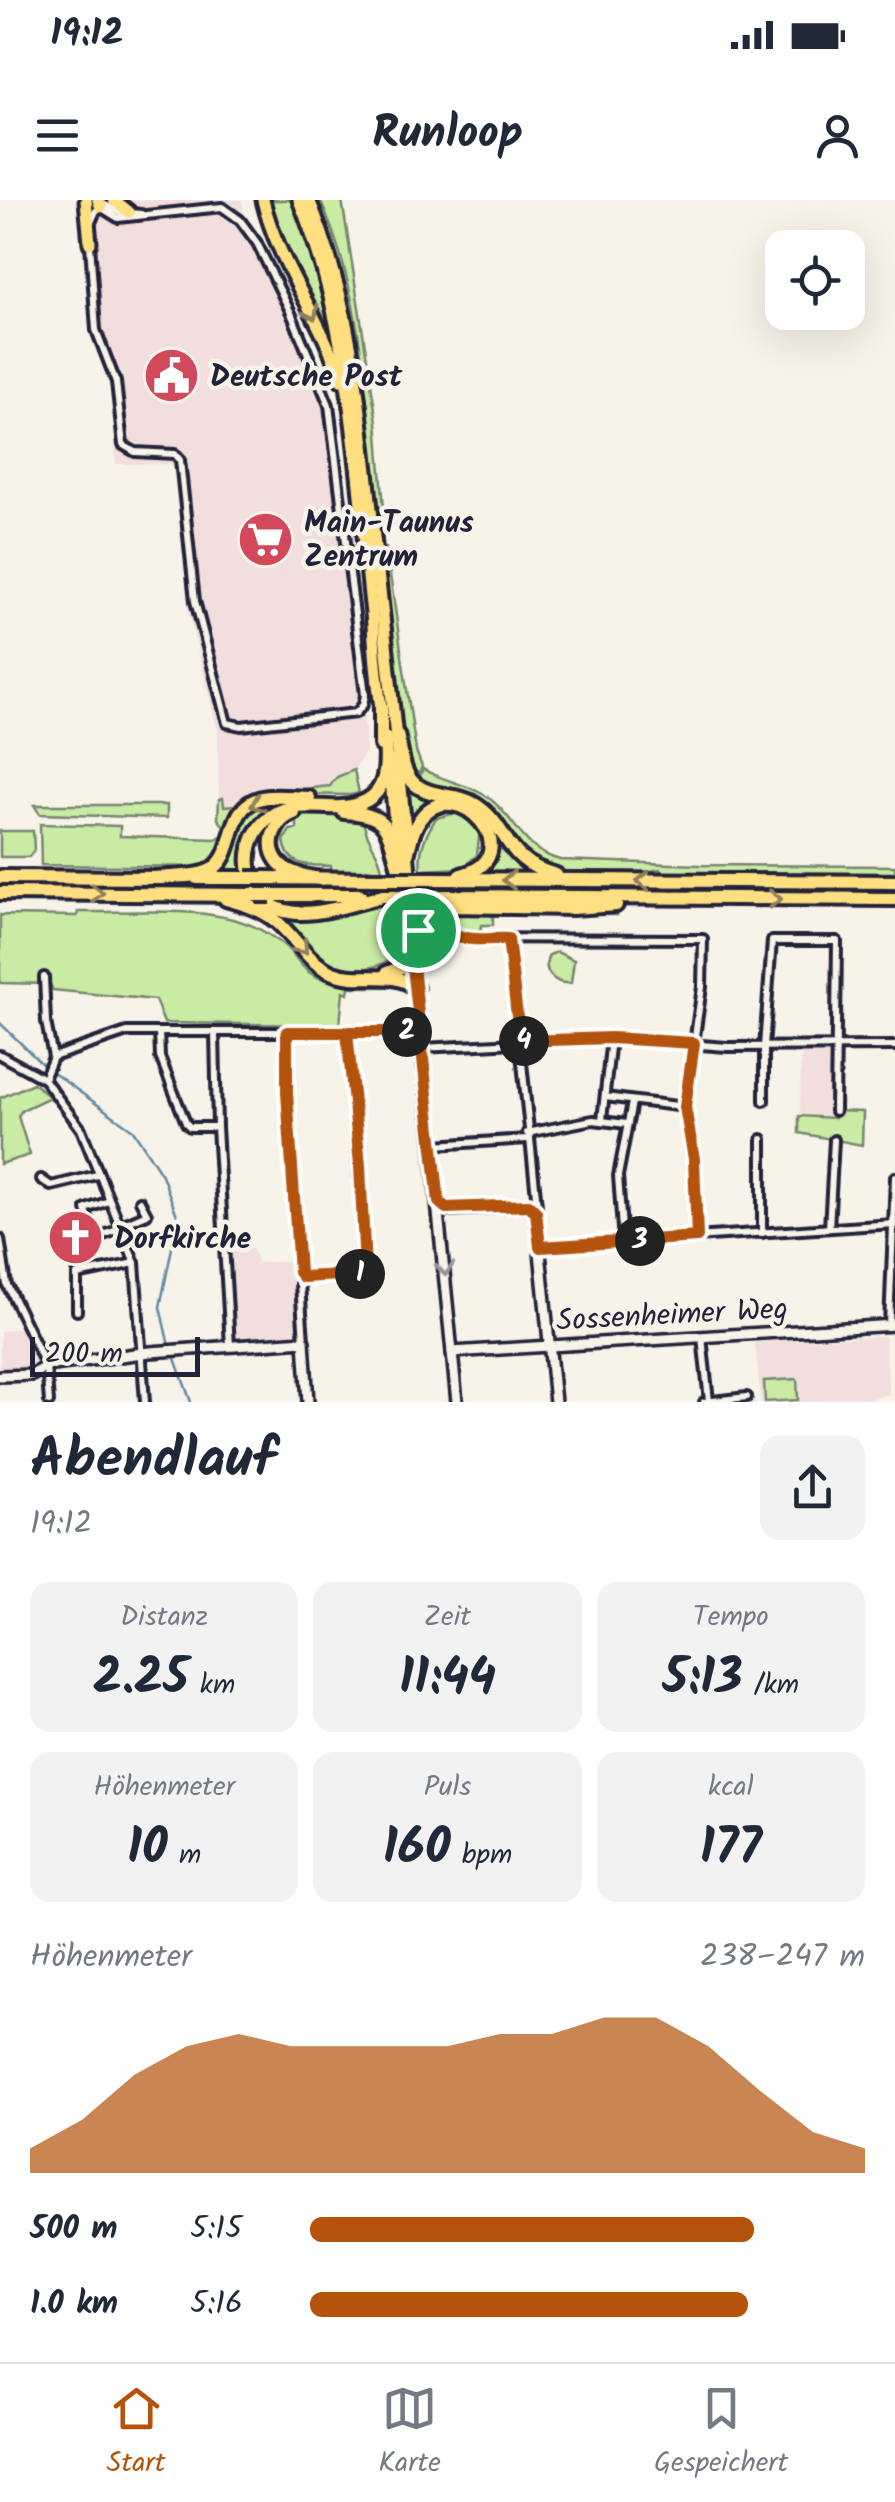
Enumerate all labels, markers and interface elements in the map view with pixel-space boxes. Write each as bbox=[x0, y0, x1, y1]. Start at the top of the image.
text: 19:12 bbox=[50, 5, 124, 65]
text: Runloop bbox=[372, 99, 523, 171]
icon: menu bbox=[30, 108, 85, 163]
icon: person bbox=[810, 108, 865, 163]
map controls bbox=[765, 230, 865, 330]
button: locate bbox=[765, 230, 865, 330]
one-way arrow bbox=[300, 303, 319, 321]
public building icon: Deutsche Post bbox=[141, 346, 201, 406]
place label: Deutsche Post bbox=[210, 354, 403, 402]
place label: Main-Taunus Zentrum bbox=[304, 500, 474, 582]
supermarket icon: Main-Taunus Zentrum bbox=[235, 509, 295, 569]
one-way arrow bbox=[249, 792, 267, 812]
one-way arrow bbox=[500, 869, 516, 891]
one-way arrow bbox=[634, 870, 650, 892]
one-way arrow bbox=[90, 883, 106, 904]
pin bbox=[376, 888, 461, 973]
one-way arrow bbox=[768, 888, 784, 909]
icon: arrive bbox=[391, 903, 446, 958]
one-way arrow bbox=[290, 936, 308, 955]
pin: 2 bbox=[382, 1007, 432, 1057]
text: 2 bbox=[399, 1009, 415, 1054]
pin: 4 bbox=[499, 1016, 549, 1066]
text: 4 bbox=[516, 1018, 532, 1063]
church icon: Dorfkirche bbox=[45, 1208, 105, 1268]
place label: Dorfkirche bbox=[114, 1216, 252, 1264]
pin: 3 bbox=[615, 1216, 665, 1266]
text: 3 bbox=[632, 1218, 648, 1263]
pin: 1 bbox=[335, 1249, 385, 1299]
text: 1 bbox=[356, 1251, 364, 1296]
one-way arrow bbox=[433, 1261, 455, 1277]
street label: Sossenheimer Weg bbox=[555, 1286, 789, 1346]
scale bar bbox=[30, 1332, 200, 1376]
text: 200 m bbox=[45, 1332, 123, 1377]
text: Abendlauf bbox=[30, 1418, 276, 1505]
button: share bbox=[760, 1435, 865, 1540]
text: 19:12 bbox=[30, 1499, 92, 1550]
text: Distanz bbox=[120, 1595, 208, 1640]
text: Zeit bbox=[424, 1595, 471, 1640]
text: Tempo bbox=[693, 1595, 769, 1640]
text: 2.25 bbox=[93, 1640, 189, 1720]
text: 11:44 bbox=[399, 1640, 496, 1720]
text: 5:13 bbox=[663, 1640, 743, 1720]
text: km bbox=[189, 1663, 235, 1708]
text: /km bbox=[743, 1663, 799, 1708]
text: Höhenmeter bbox=[93, 1765, 235, 1810]
text: Puls bbox=[424, 1765, 471, 1810]
text: kcal bbox=[708, 1765, 754, 1810]
text: 10 bbox=[127, 1810, 168, 1890]
text: 160 bbox=[383, 1810, 451, 1890]
text: 177 bbox=[700, 1810, 762, 1890]
text: m bbox=[168, 1833, 201, 1878]
text: bpm bbox=[451, 1833, 512, 1878]
text: Höhenmeter bbox=[30, 1932, 192, 1983]
text: 238–247 m bbox=[700, 1932, 865, 1983]
text: 500 m bbox=[30, 2204, 118, 2255]
text: 5:15 bbox=[190, 2204, 242, 2255]
text: 1.0 km bbox=[30, 2279, 118, 2330]
text: 5:16 bbox=[190, 2279, 243, 2330]
tab: Start bbox=[107, 2381, 165, 2486]
tab: Karte bbox=[379, 2381, 441, 2486]
tab: Gespeichert bbox=[654, 2381, 788, 2486]

